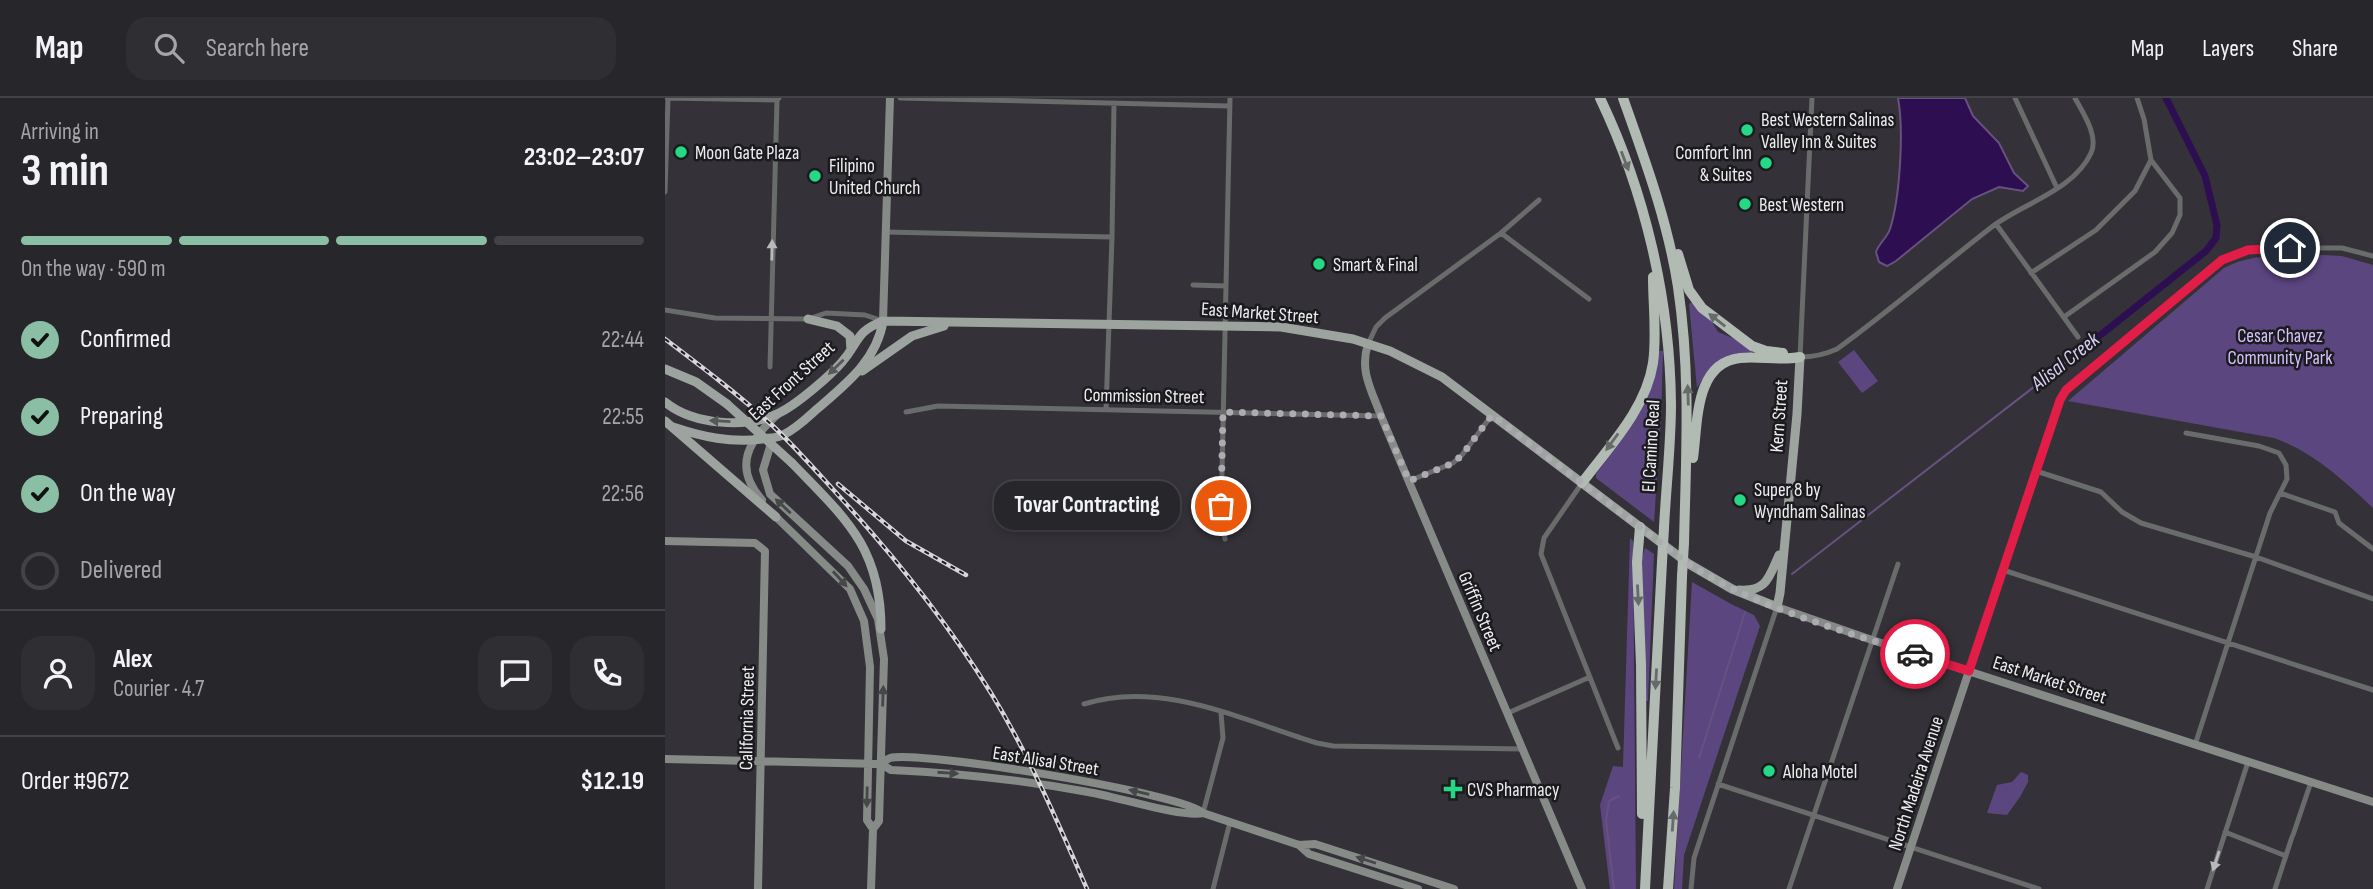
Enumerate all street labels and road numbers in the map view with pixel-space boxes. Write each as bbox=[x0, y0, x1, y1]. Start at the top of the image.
street label: East Market Street bbox=[1200, 298, 1320, 329]
street label: East Front Street bbox=[744, 336, 840, 426]
street label: Kern Street bbox=[1765, 379, 1794, 453]
street label: Commission Street bbox=[1083, 384, 1205, 409]
street label: El Camino Real bbox=[1638, 399, 1665, 493]
street label: Griffin Street bbox=[1453, 568, 1507, 655]
street label: East Market Street bbox=[1990, 651, 2109, 710]
street label: California Street bbox=[735, 666, 760, 770]
street label: North Madeira Avenue bbox=[1884, 713, 1949, 854]
street label: East Alisal Street bbox=[991, 742, 1101, 781]

